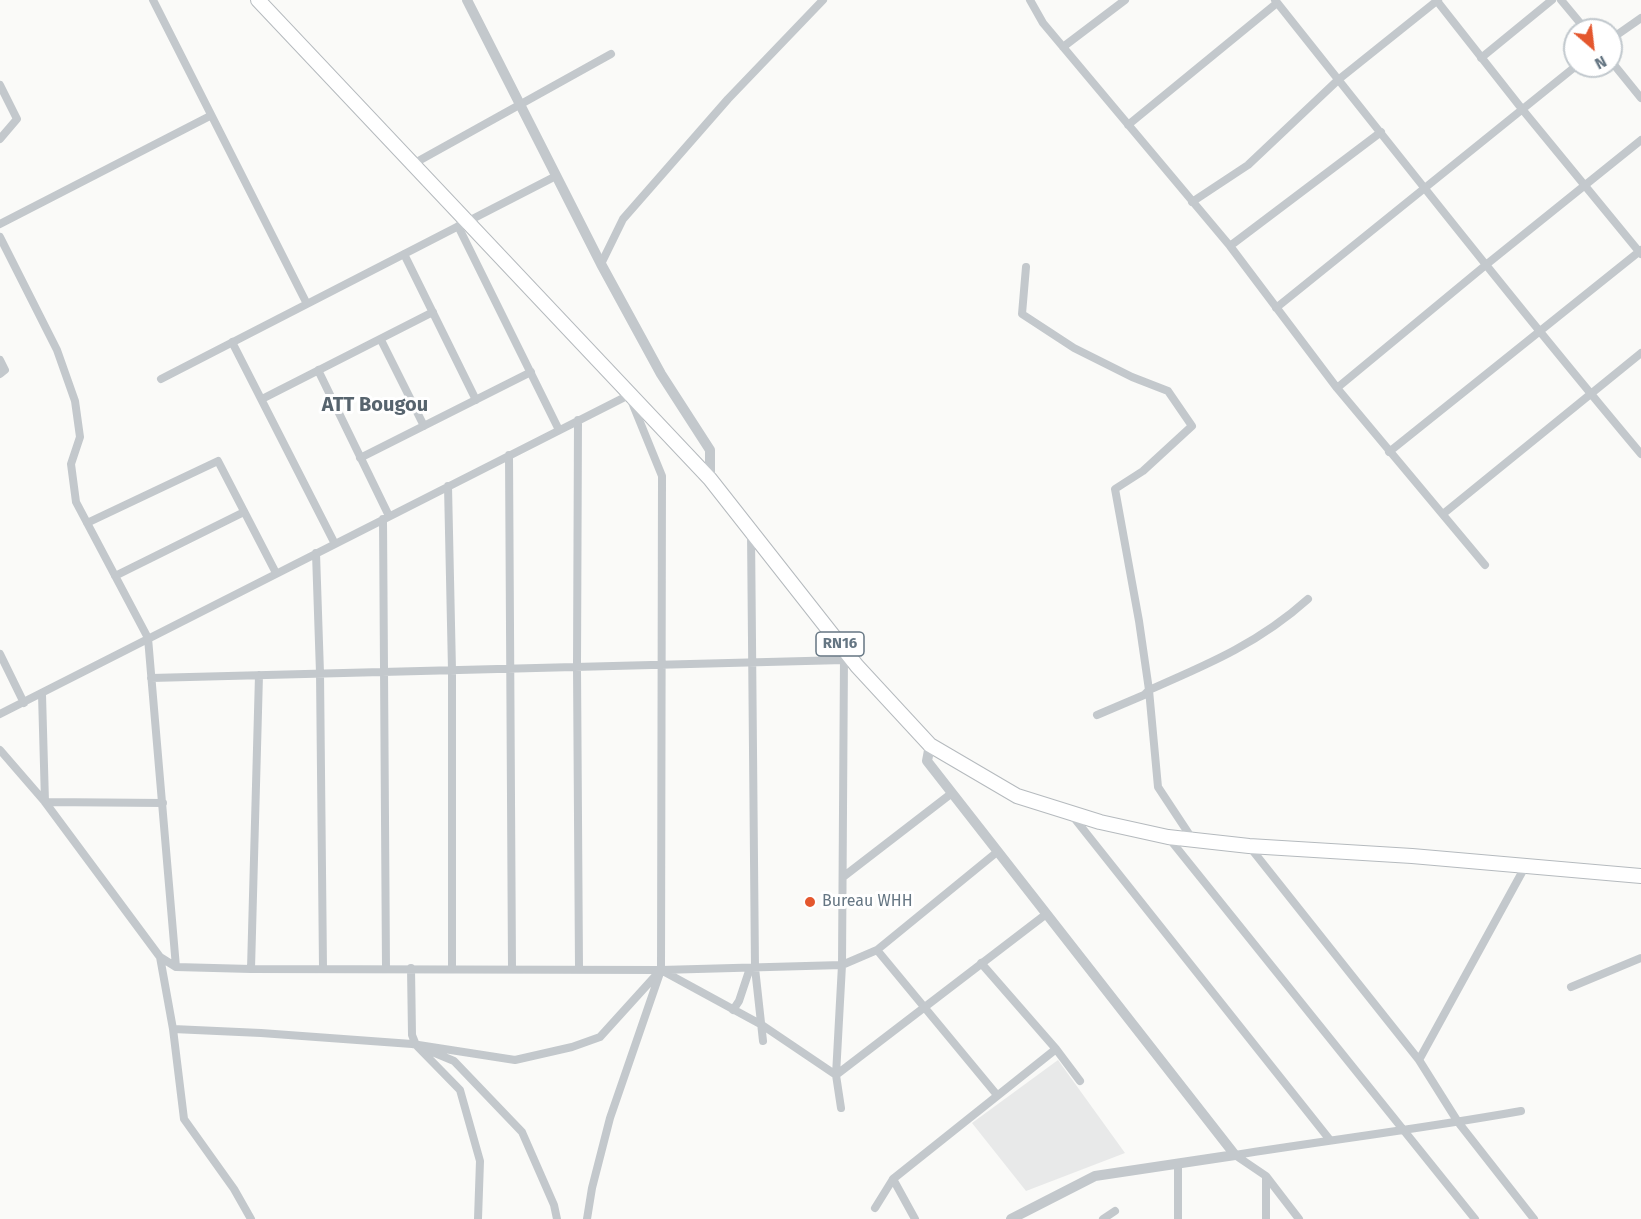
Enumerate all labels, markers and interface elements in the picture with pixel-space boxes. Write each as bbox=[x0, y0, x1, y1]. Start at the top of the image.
north arrow bbox=[1563, 18, 1623, 78]
text: N bbox=[1592, 52, 1610, 73]
district label: ATT Bougou bbox=[322, 393, 428, 417]
road number: RN16 bbox=[816, 632, 864, 656]
place label: Bureau WHH bbox=[822, 892, 913, 912]
marker: Bureau WHH bbox=[803, 895, 817, 909]

